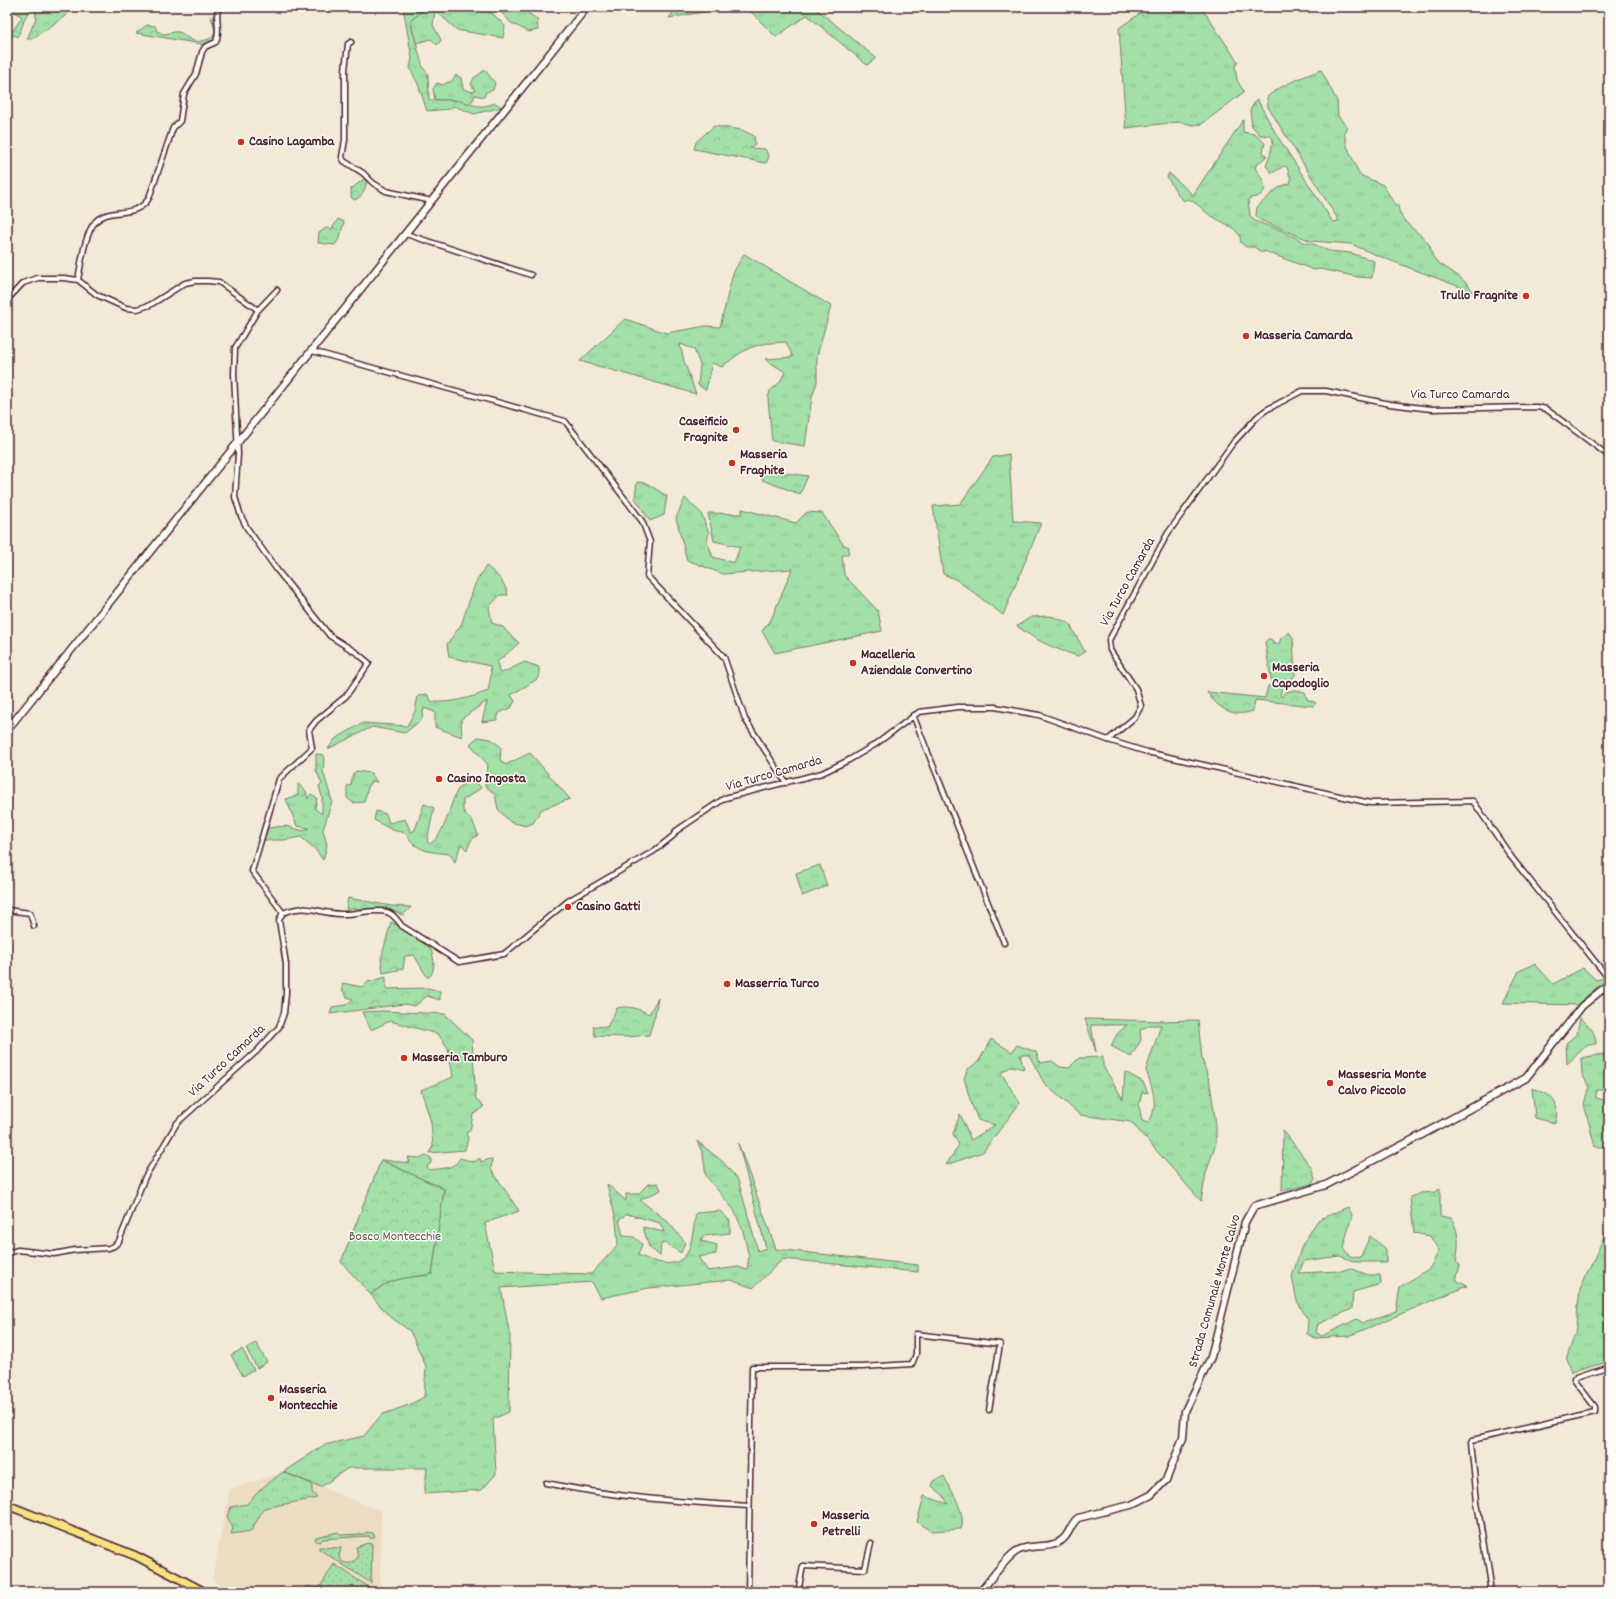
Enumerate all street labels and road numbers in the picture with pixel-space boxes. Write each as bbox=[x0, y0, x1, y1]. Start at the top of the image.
street label: Via Turco Camarda bbox=[1411, 385, 1510, 405]
street label: Via Turco Camarda bbox=[1095, 534, 1161, 630]
street label: Via Turco Camarda bbox=[724, 751, 825, 797]
street label: Via Turco Camarda bbox=[184, 1020, 270, 1102]
street label: Strada Comunale Monte Calvo bbox=[1184, 1212, 1246, 1370]

